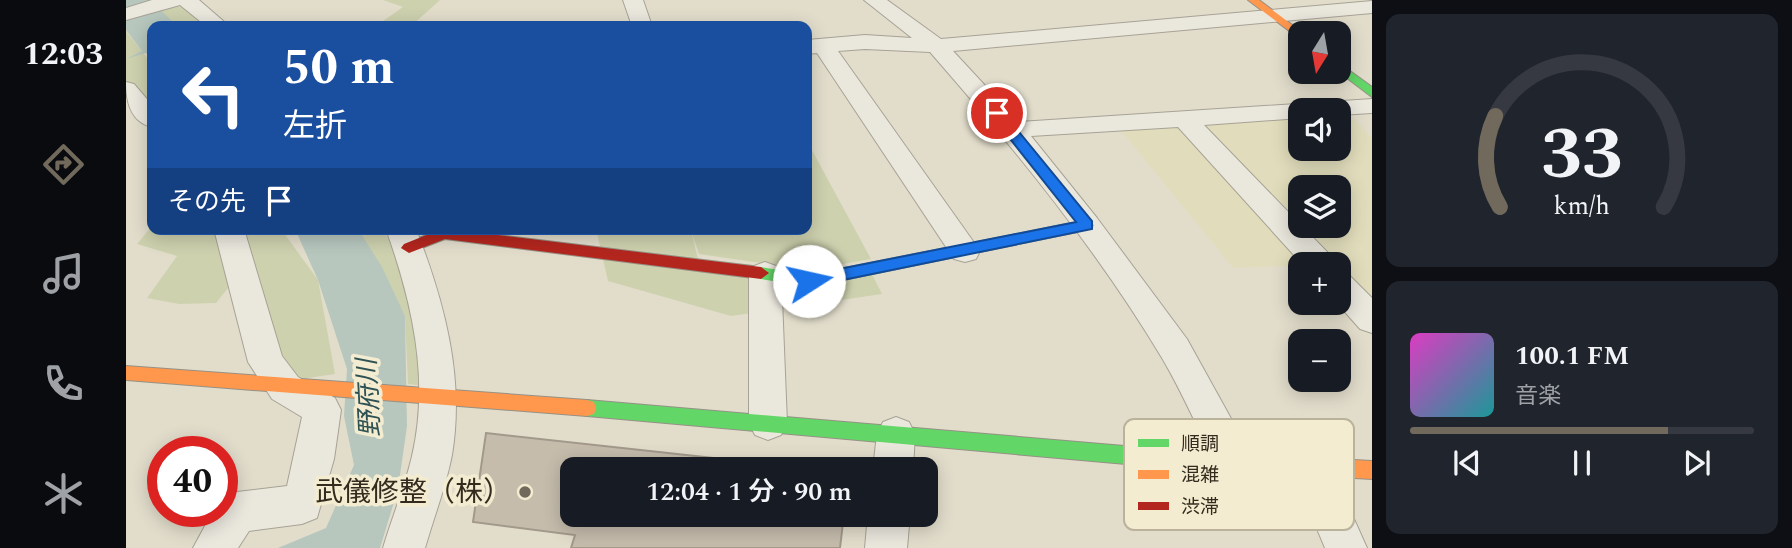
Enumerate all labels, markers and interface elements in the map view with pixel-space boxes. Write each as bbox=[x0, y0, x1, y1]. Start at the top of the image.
north arrow bbox=[1288, 21, 1351, 84]
map controls bbox=[1288, 21, 1351, 392]
text: 12:03 bbox=[23, 30, 103, 79]
text: 50 m bbox=[283, 31, 394, 106]
icon: left bbox=[168, 49, 259, 140]
pin bbox=[967, 83, 1027, 143]
icon: arrive bbox=[978, 94, 1016, 132]
button: sound bbox=[1288, 98, 1351, 161]
text: 33 bbox=[1541, 100, 1623, 211]
text: 左折 bbox=[283, 102, 347, 151]
icon: directions bbox=[39, 140, 88, 189]
button: layers bbox=[1288, 175, 1351, 238]
text: その先 bbox=[168, 182, 246, 222]
icon: arrive bbox=[260, 182, 298, 220]
text: km/h bbox=[1554, 187, 1610, 225]
position arrow bbox=[772, 244, 846, 318]
icon: music bbox=[39, 249, 88, 298]
button: + bbox=[1288, 252, 1351, 315]
button: − bbox=[1288, 329, 1351, 392]
text: 100.1 FM bbox=[1515, 336, 1629, 376]
water label: 野府川 bbox=[347, 355, 391, 438]
icon: phone bbox=[39, 359, 88, 408]
text: 音楽 bbox=[1515, 379, 1561, 414]
legend bbox=[1124, 419, 1354, 530]
text: 順調 bbox=[1181, 430, 1219, 459]
speed limit sign: 40 bbox=[147, 436, 238, 527]
icon: previous bbox=[1448, 444, 1486, 482]
icon: pause bbox=[1563, 444, 1601, 482]
icon: next bbox=[1678, 444, 1716, 482]
text: 混雑 bbox=[1181, 461, 1219, 490]
icon: climate bbox=[39, 469, 88, 518]
place label: 武儀修整（株） bbox=[315, 471, 511, 514]
text: 12:04 · 1 分 · 90 m bbox=[646, 472, 852, 512]
marker: 武儀修整（株） bbox=[517, 484, 533, 500]
text: 渋滞 bbox=[1181, 493, 1219, 522]

